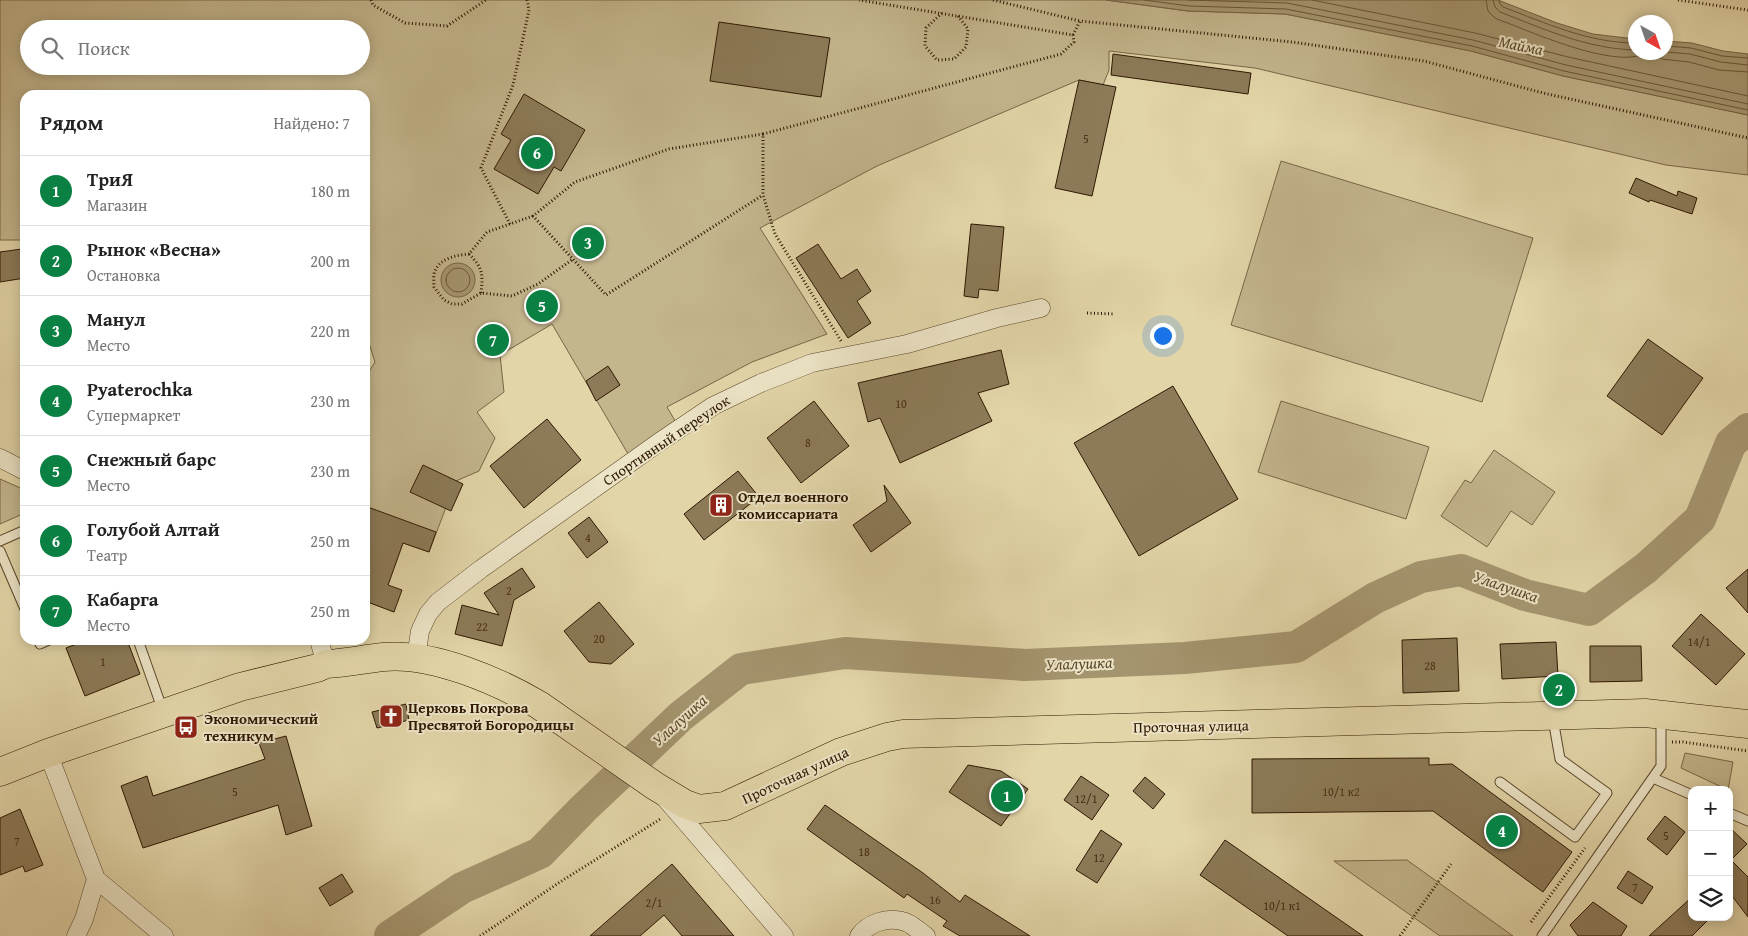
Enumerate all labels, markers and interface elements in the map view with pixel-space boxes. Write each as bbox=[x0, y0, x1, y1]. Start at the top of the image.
north arrow bbox=[1628, 15, 1673, 60]
search box bbox=[20, 20, 370, 75]
water label: Майма bbox=[1497, 29, 1546, 61]
icon: search bbox=[38, 34, 66, 62]
text: Поиск bbox=[78, 34, 130, 62]
text: Рядом bbox=[40, 107, 103, 138]
text: Найдено: 7 bbox=[273, 111, 350, 135]
house number: 5 bbox=[1083, 130, 1089, 147]
pin: 6 bbox=[521, 134, 553, 172]
text: ТриЯ bbox=[87, 165, 133, 193]
text: 1 bbox=[52, 179, 60, 203]
text: 180 m bbox=[310, 179, 350, 203]
text: Магазин bbox=[87, 193, 147, 217]
pin: 3 bbox=[572, 224, 604, 262]
text: Рынок «Весна» bbox=[87, 235, 221, 263]
text: 2 bbox=[52, 249, 60, 273]
text: 200 m bbox=[310, 249, 350, 273]
text: Остановка bbox=[87, 263, 160, 287]
pin: 5 bbox=[526, 287, 558, 325]
text: Манул bbox=[87, 305, 146, 333]
text: 3 bbox=[52, 319, 60, 343]
text: 220 m bbox=[310, 319, 350, 343]
pin: 7 bbox=[477, 321, 509, 359]
your location bbox=[1150, 323, 1176, 349]
text: Место bbox=[87, 333, 130, 357]
text: Pyaterochka bbox=[87, 375, 193, 403]
text: 4 bbox=[52, 389, 60, 413]
text: 230 m bbox=[310, 389, 350, 413]
street label: Спортивный переулок bbox=[598, 389, 734, 490]
house number: 10 bbox=[895, 395, 907, 412]
text: Супермаркет bbox=[87, 403, 180, 427]
house number: 8 bbox=[805, 434, 811, 451]
text: Снежный барс bbox=[87, 445, 216, 473]
text: 5 bbox=[52, 459, 60, 483]
text: 230 m bbox=[310, 459, 350, 483]
text: Место bbox=[87, 473, 130, 497]
place label: Отдел военного комиссариата bbox=[738, 486, 848, 524]
building icon: Отдел военного комиссариата bbox=[708, 492, 734, 518]
text: Голубой Алтай bbox=[87, 515, 220, 543]
text: 6 bbox=[52, 529, 60, 553]
text: 250 m bbox=[310, 529, 350, 553]
house number: 4 bbox=[585, 529, 591, 546]
text: Театр bbox=[87, 543, 127, 567]
water label: Улалушка bbox=[1470, 564, 1542, 608]
house number: 2 bbox=[506, 582, 512, 599]
text: Кабарга bbox=[87, 585, 159, 613]
text: 7 bbox=[52, 599, 60, 623]
text: 250 m bbox=[310, 599, 350, 623]
text: Место bbox=[87, 613, 130, 637]
house number: 22 bbox=[476, 618, 488, 635]
house number: 20 bbox=[593, 630, 605, 647]
house number: 14/1 bbox=[1688, 633, 1711, 650]
water label: Улалушка bbox=[1045, 650, 1113, 676]
house number: 1 bbox=[100, 653, 106, 670]
house number: 28 bbox=[1424, 657, 1436, 674]
pin: 2 bbox=[1543, 671, 1575, 709]
water label: Улалушка bbox=[646, 688, 712, 751]
place label: Церковь Покрова Пресвятой Богородицы bbox=[408, 697, 574, 735]
church icon: Церковь Покрова Пресвятой Богородицы bbox=[378, 703, 404, 729]
place label: Экономический техникум bbox=[204, 708, 319, 746]
bus stop icon: Экономический техникум bbox=[173, 714, 199, 740]
street label: Проточная улица bbox=[1133, 714, 1250, 738]
street label: Проточная улица bbox=[738, 741, 853, 809]
pin: 1 bbox=[991, 777, 1023, 815]
house number: 5 bbox=[232, 783, 238, 800]
house number: 10/1 к2 bbox=[1322, 783, 1360, 800]
map controls bbox=[1688, 786, 1733, 921]
button: + bbox=[1688, 786, 1733, 831]
house number: 12/1 bbox=[1075, 790, 1098, 807]
pin: 4 bbox=[1486, 812, 1518, 850]
house number: 5 bbox=[1663, 827, 1669, 844]
button: − bbox=[1688, 831, 1733, 876]
house number: 7 bbox=[14, 833, 20, 850]
house number: 18 bbox=[858, 843, 870, 860]
house number: 12 bbox=[1093, 849, 1105, 866]
button: layers bbox=[1688, 876, 1733, 921]
house number: 7 bbox=[1632, 879, 1638, 896]
house number: 16 bbox=[929, 891, 941, 908]
house number: 2/1 bbox=[645, 894, 663, 911]
house number: 10/1 к1 bbox=[1263, 897, 1301, 914]

